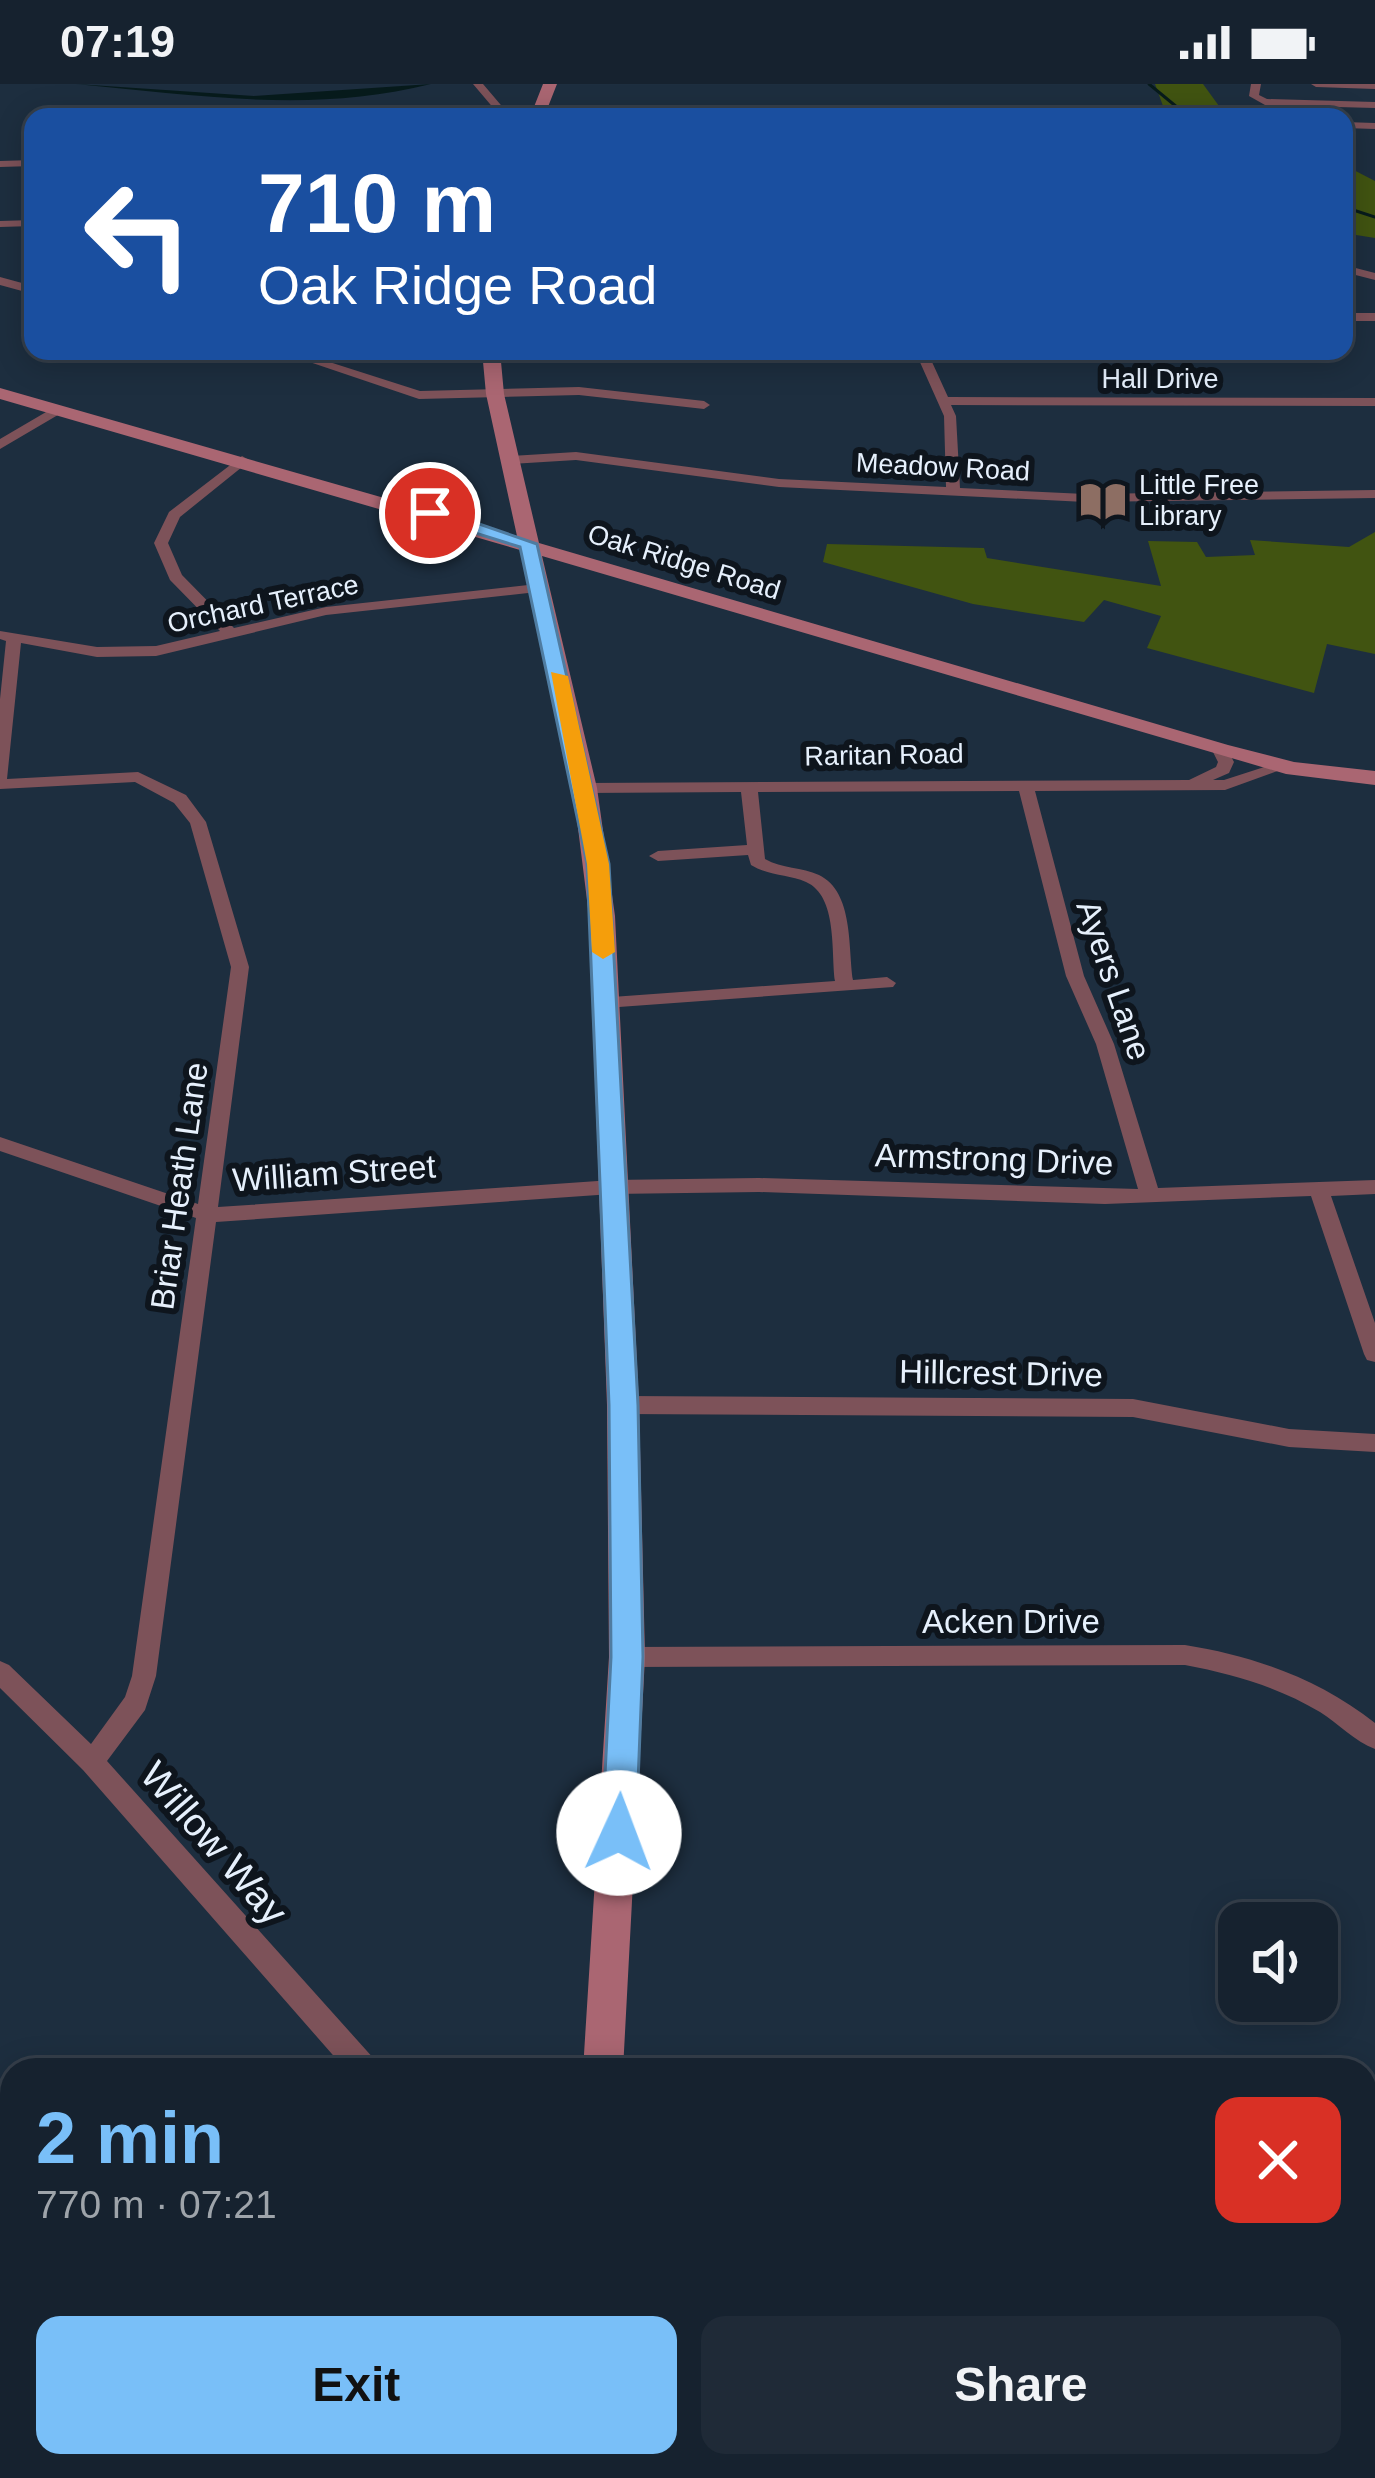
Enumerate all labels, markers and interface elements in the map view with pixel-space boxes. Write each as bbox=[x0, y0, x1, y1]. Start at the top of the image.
text: 07:19 bbox=[60, 16, 175, 67]
icon: left bbox=[60, 156, 216, 312]
text: 710 m bbox=[258, 156, 496, 250]
text: Oak Ridge Road bbox=[258, 255, 657, 315]
street label: Hall Drive bbox=[1101, 364, 1219, 394]
street label: Meadow Road bbox=[855, 447, 1031, 487]
pin bbox=[379, 462, 481, 564]
place label: Little Free Library bbox=[1139, 470, 1259, 531]
library icon: Little Free Library bbox=[1078, 476, 1128, 526]
icon: arrive bbox=[397, 480, 463, 546]
street label: Oak Ridge Road bbox=[584, 518, 784, 606]
street label: Orchard Terrace bbox=[165, 569, 361, 639]
street label: Raritan Road bbox=[804, 739, 964, 771]
street label: Ayers Lane bbox=[1069, 895, 1159, 1065]
street label: Briar Heath Lane bbox=[143, 1060, 215, 1312]
street label: Armstrong Drive bbox=[874, 1136, 1114, 1182]
street label: William Street bbox=[231, 1147, 437, 1199]
street label: Hillcrest Drive bbox=[899, 1353, 1103, 1393]
street label: Acken Drive bbox=[922, 1603, 1100, 1640]
street label: Willow Way bbox=[132, 1753, 296, 1933]
position arrow bbox=[556, 1770, 682, 1896]
map controls bbox=[1218, 1902, 1338, 2022]
button: sound bbox=[1218, 1902, 1338, 2022]
button: close bbox=[1215, 2097, 1341, 2223]
text: 2 min bbox=[36, 2098, 224, 2178]
text: 770 m · 07:21 bbox=[36, 2183, 277, 2226]
button: Exit bbox=[36, 2316, 677, 2454]
button: Share bbox=[701, 2316, 1341, 2454]

